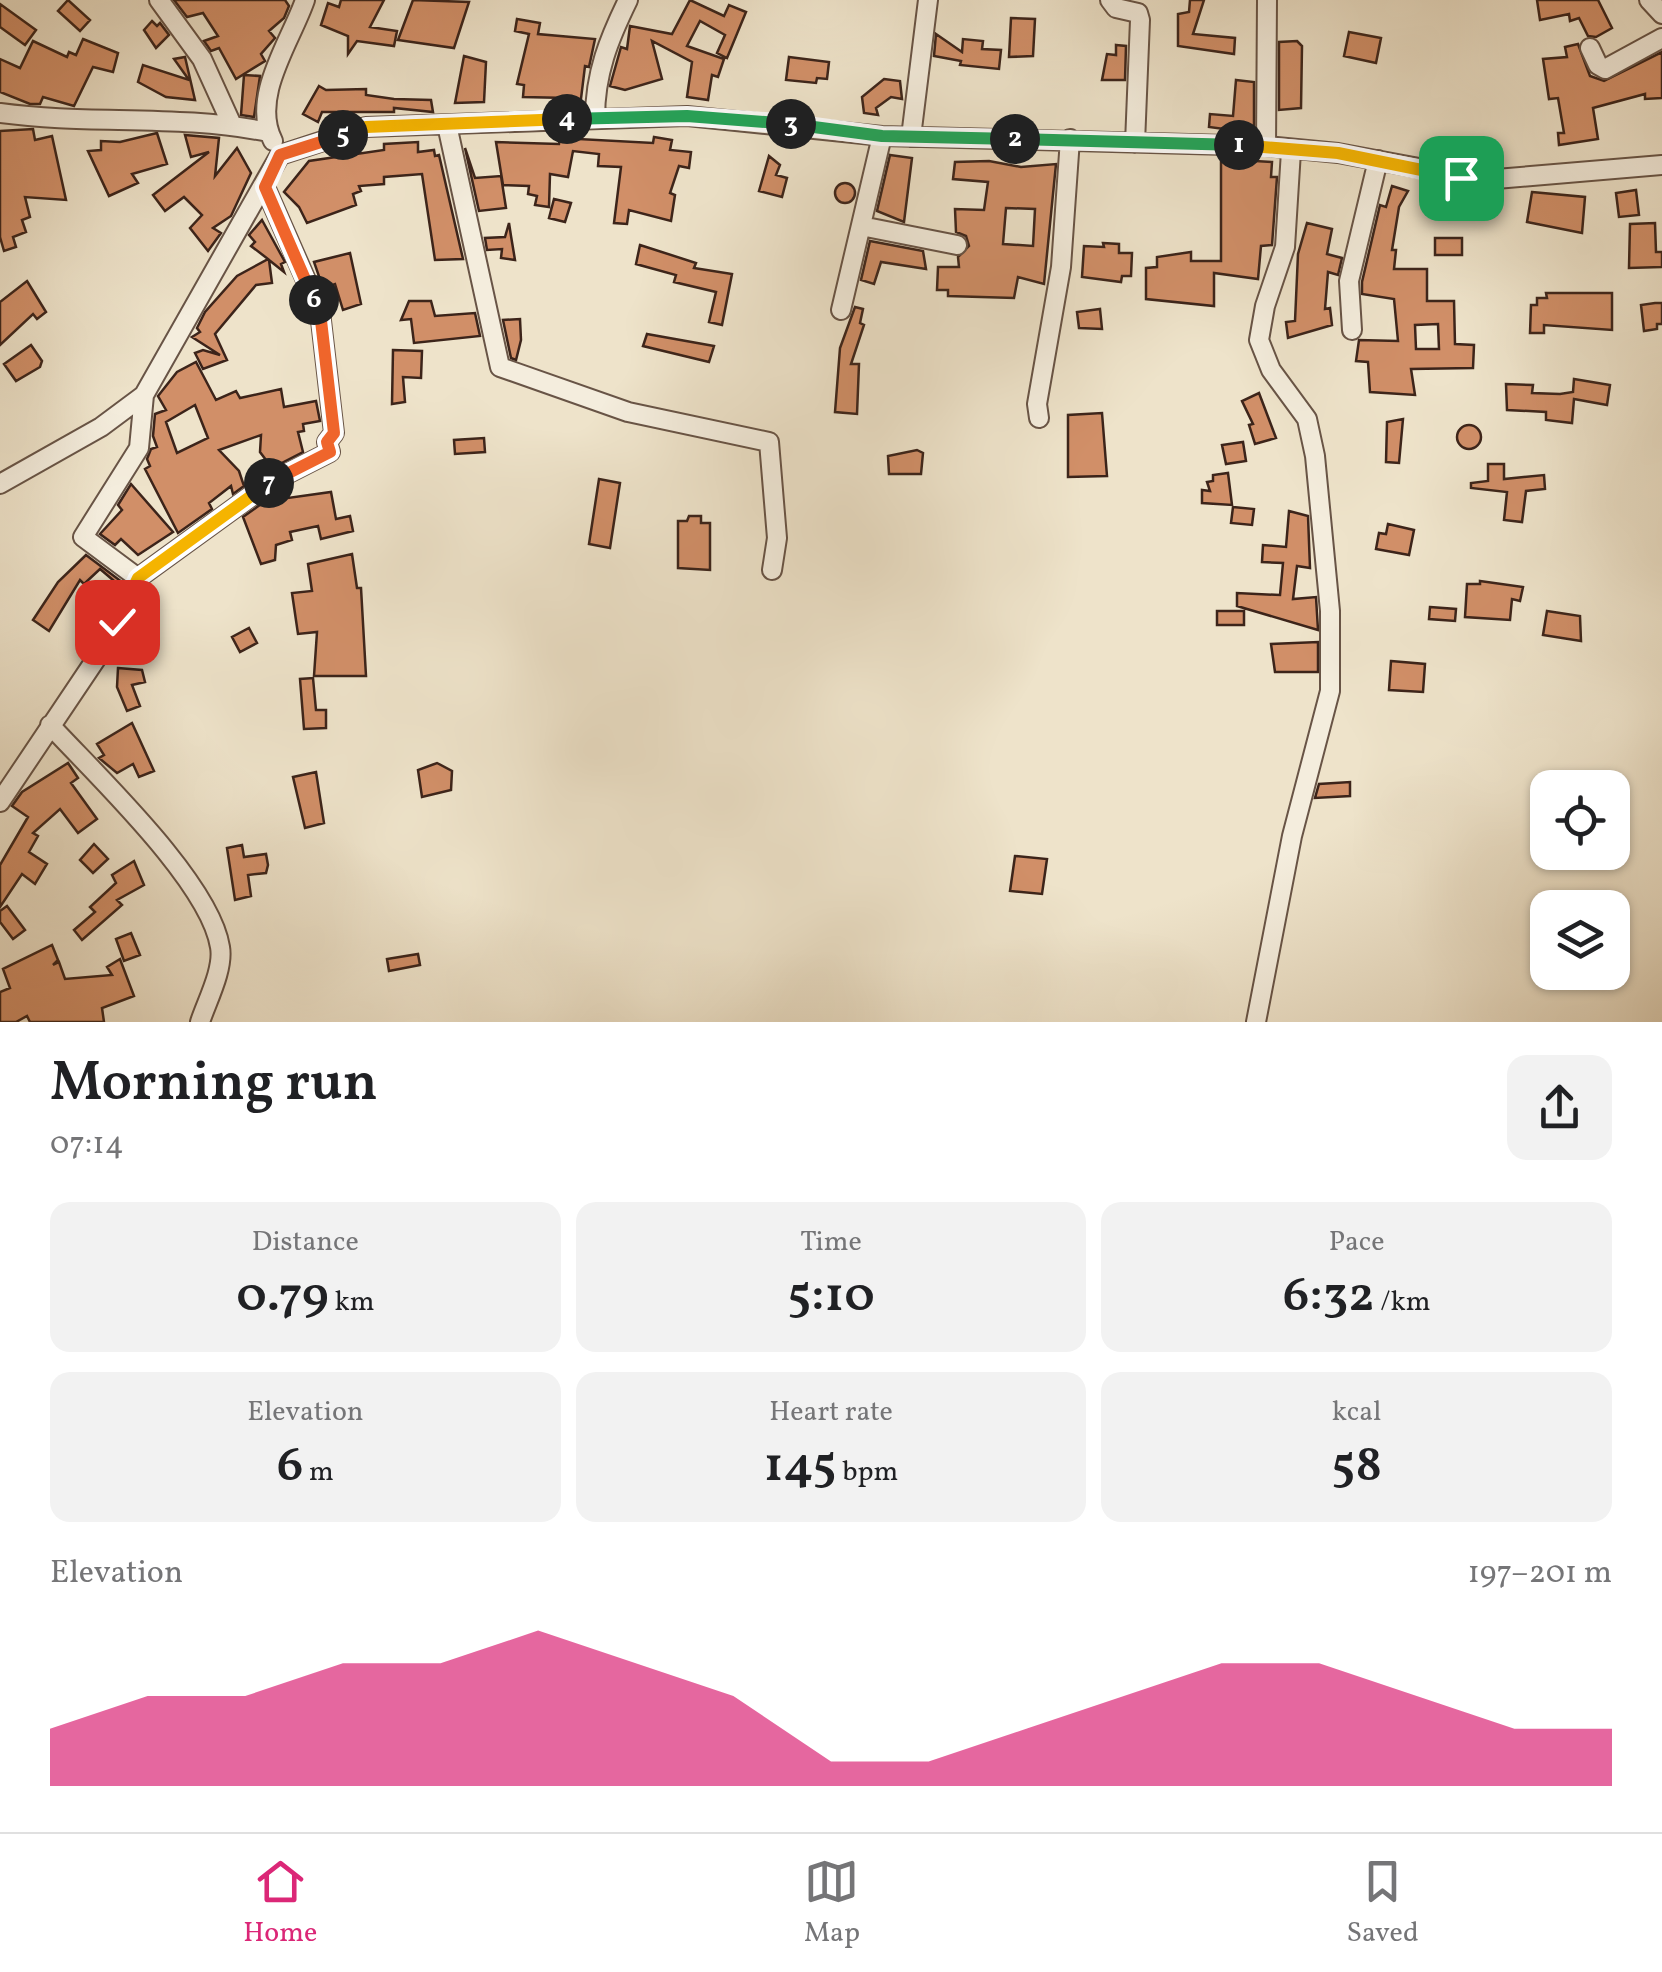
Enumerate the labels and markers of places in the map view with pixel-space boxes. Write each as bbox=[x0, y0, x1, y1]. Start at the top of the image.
pin: 4 bbox=[542, 94, 592, 144]
pin: 3 bbox=[766, 99, 816, 149]
pin: 5 bbox=[318, 110, 368, 160]
pin: 2 bbox=[990, 114, 1040, 164]
pin: 1 bbox=[1214, 120, 1264, 170]
pin bbox=[1419, 136, 1504, 221]
pin: 6 bbox=[289, 275, 339, 325]
pin: 7 bbox=[244, 458, 294, 508]
pin bbox=[75, 580, 160, 665]

